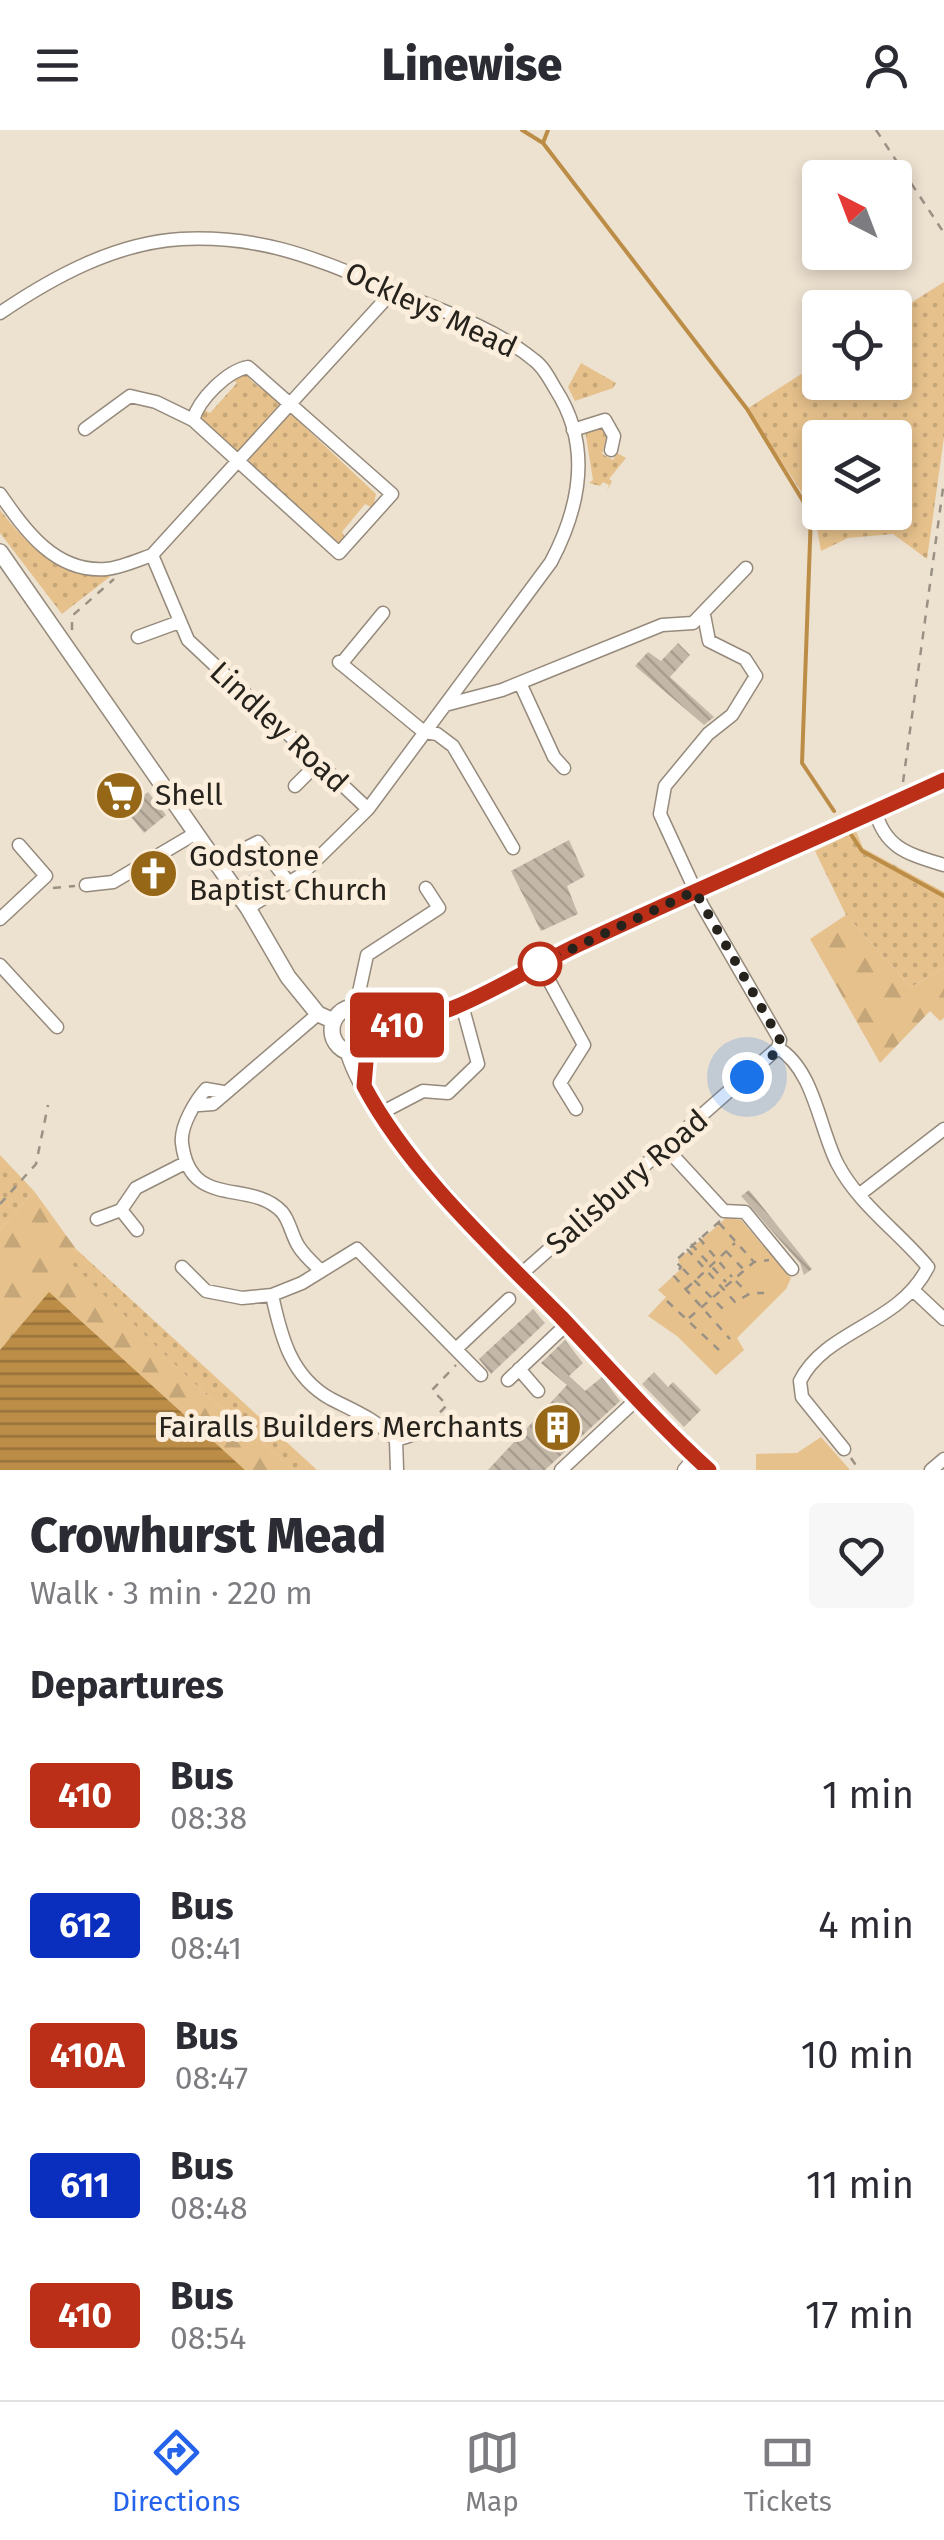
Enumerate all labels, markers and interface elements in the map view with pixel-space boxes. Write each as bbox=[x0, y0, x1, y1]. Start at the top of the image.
icon: menu bbox=[30, 38, 85, 93]
text: Linewise bbox=[382, 38, 562, 92]
icon: person bbox=[859, 38, 914, 93]
north arrow bbox=[802, 160, 912, 270]
map controls bbox=[802, 160, 912, 530]
street label: Ockleys Mead bbox=[339, 254, 523, 366]
button: locate bbox=[802, 290, 912, 400]
button: layers bbox=[802, 420, 912, 530]
street label: Lindley Road bbox=[202, 654, 356, 800]
supermarket icon: Shell bbox=[94, 769, 146, 821]
place label: Shell bbox=[155, 777, 223, 813]
place label: Godstone Baptist Church bbox=[189, 838, 388, 908]
church icon: Godstone Baptist Church bbox=[128, 847, 180, 899]
unlabelled marker bbox=[519, 943, 561, 985]
line badge: 410 bbox=[340, 992, 454, 1058]
text: 410 bbox=[370, 1004, 424, 1046]
your location bbox=[722, 1052, 772, 1102]
street label: Salisbury Road bbox=[539, 1102, 715, 1262]
building icon: Fairalls Builders Merchants bbox=[532, 1401, 584, 1453]
place label: Fairalls Builders Merchants bbox=[158, 1409, 523, 1445]
button: heart bbox=[809, 1503, 914, 1608]
text: Crowhurst Mead bbox=[30, 1507, 386, 1565]
text: Walk · 3 min · 220 m bbox=[30, 1574, 313, 1612]
text: Departures bbox=[30, 1662, 224, 1708]
text: Bus bbox=[170, 1753, 234, 1799]
text: 1 min bbox=[822, 1772, 914, 1818]
text: 410 bbox=[58, 1774, 112, 1816]
text: 08:38 bbox=[170, 1799, 247, 1837]
text: Bus bbox=[170, 1883, 234, 1929]
text: 4 min bbox=[818, 1902, 914, 1948]
text: 612 bbox=[59, 1904, 111, 1946]
text: 08:41 bbox=[170, 1929, 242, 1967]
text: Bus bbox=[175, 2013, 238, 2059]
text: 10 min bbox=[801, 2032, 914, 2078]
text: 410A bbox=[50, 2034, 125, 2076]
text: 08:47 bbox=[175, 2059, 248, 2097]
text: Bus bbox=[170, 2143, 234, 2189]
text: 11 min bbox=[806, 2162, 914, 2208]
text: 611 bbox=[60, 2164, 110, 2206]
text: 08:48 bbox=[170, 2189, 248, 2227]
text: Bus bbox=[170, 2273, 234, 2319]
text: 17 min bbox=[805, 2292, 914, 2338]
text: 410 bbox=[58, 2294, 112, 2336]
text: 08:54 bbox=[170, 2319, 246, 2357]
tab: Directions bbox=[112, 2425, 240, 2518]
tab: Map bbox=[465, 2425, 520, 2518]
tab: Tickets bbox=[744, 2425, 832, 2518]

